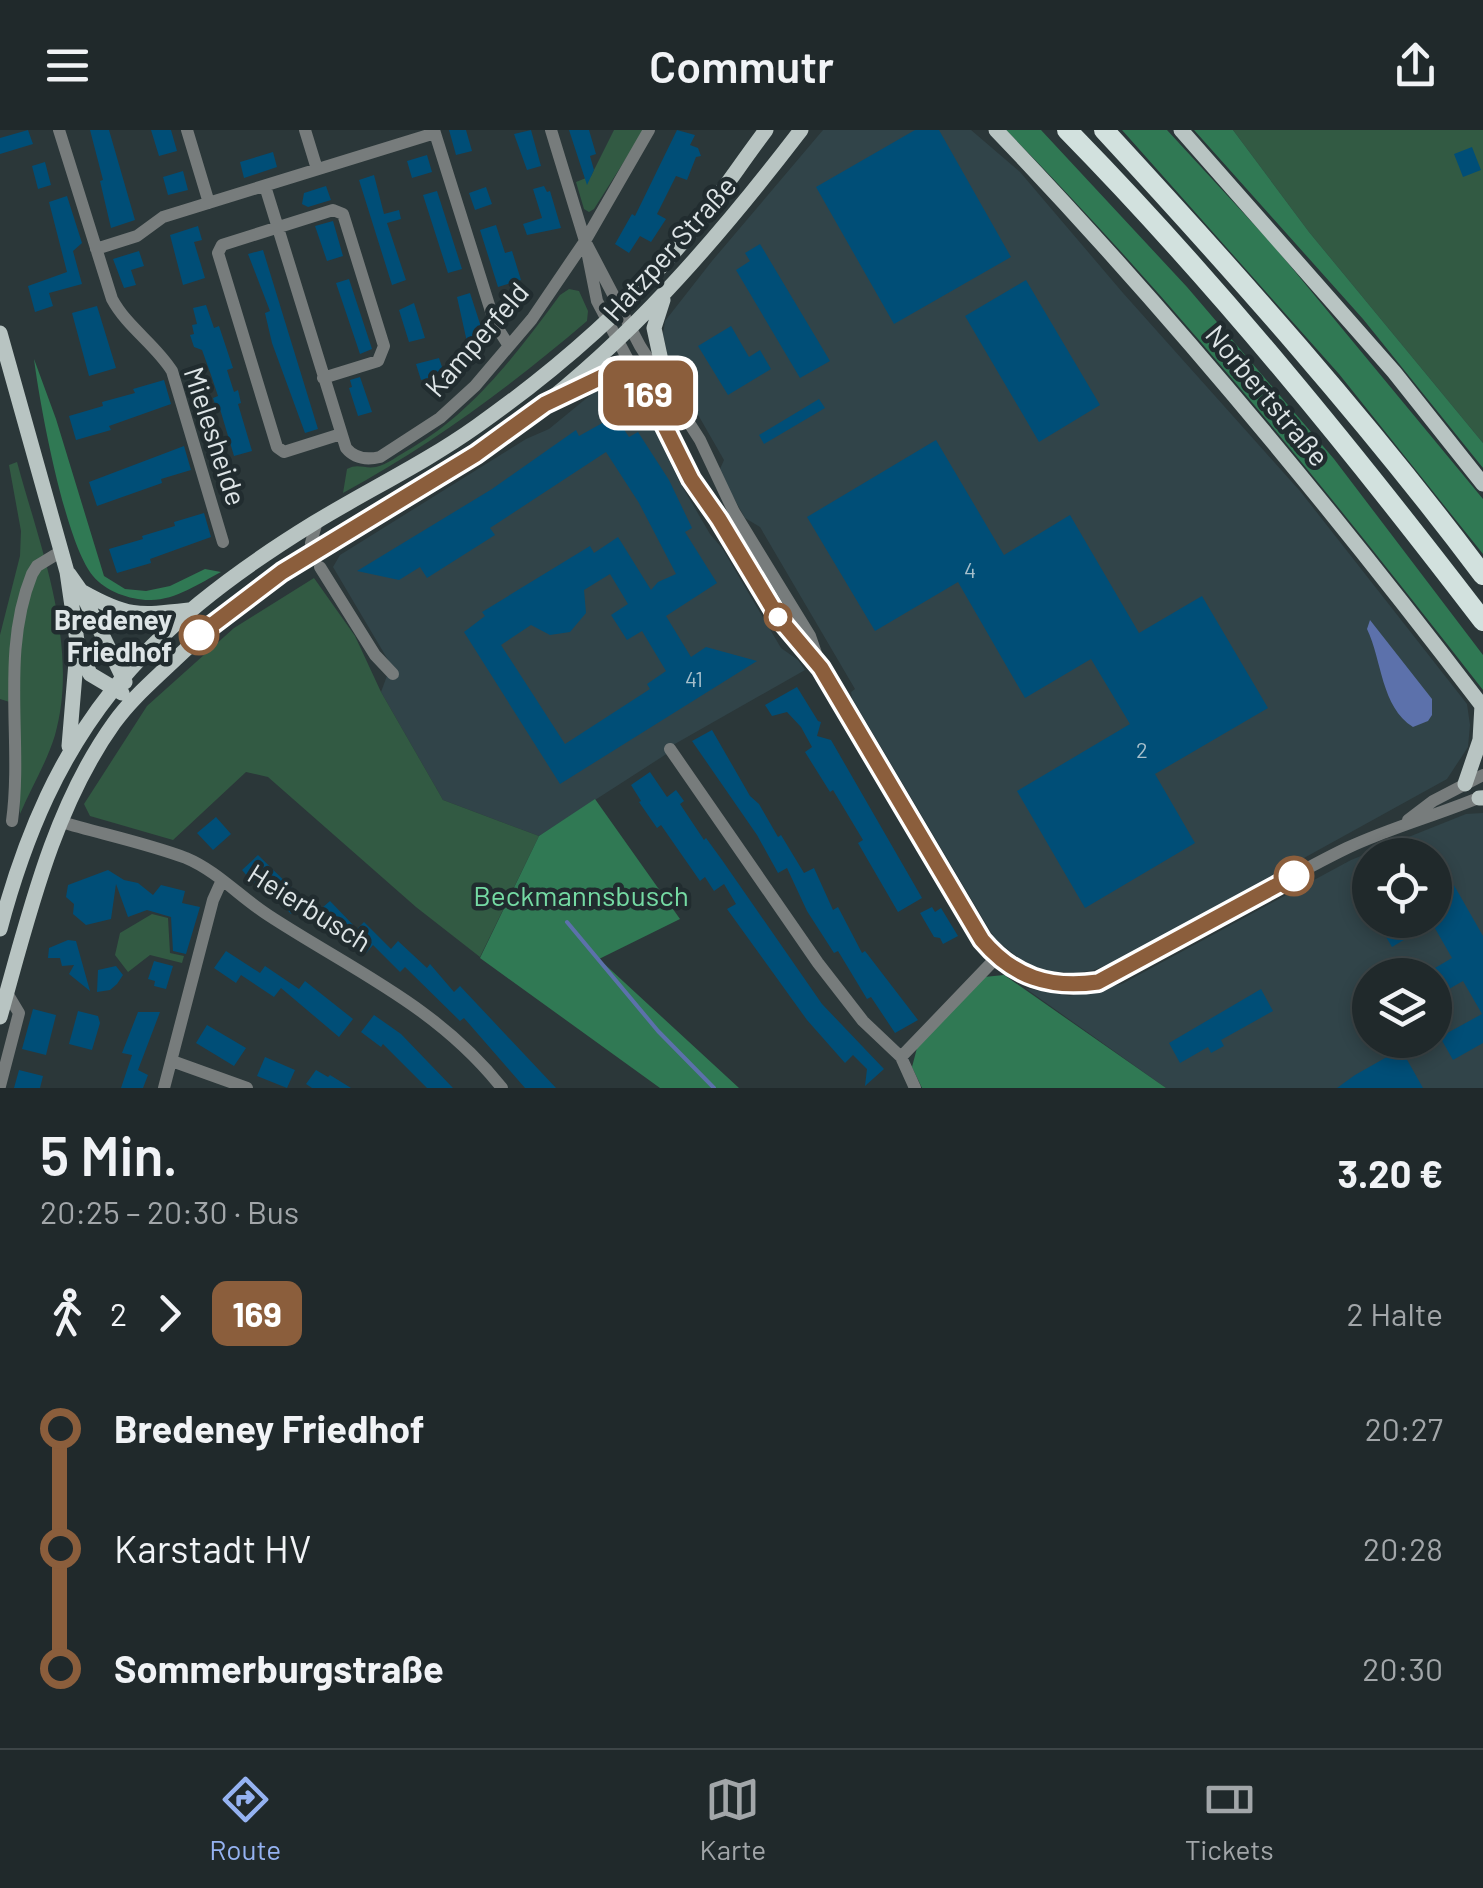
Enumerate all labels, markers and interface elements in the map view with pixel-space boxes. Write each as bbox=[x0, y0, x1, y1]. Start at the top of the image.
icon: menu bbox=[40, 38, 95, 93]
text: Commutr bbox=[649, 38, 834, 92]
icon: share bbox=[1388, 38, 1443, 93]
street label: Hatzper Straße bbox=[595, 169, 743, 327]
street label: Kamperfeld bbox=[417, 275, 535, 403]
street label: Norbertstraße bbox=[1199, 318, 1337, 472]
line badge: 169 bbox=[590, 360, 706, 426]
street label: Mielesheide bbox=[178, 362, 254, 510]
text: 169 bbox=[623, 372, 673, 414]
house number: 4 bbox=[964, 556, 976, 582]
place label: Bredeney Friedhof bbox=[54, 602, 172, 668]
unlabelled marker bbox=[765, 604, 791, 630]
marker: Bredeney Friedhof bbox=[180, 616, 218, 654]
house number: 41 bbox=[685, 665, 703, 691]
house number: 2 bbox=[1136, 736, 1148, 762]
map controls bbox=[1352, 838, 1452, 1058]
button: locate bbox=[1352, 838, 1452, 938]
street label: Heierbusch bbox=[242, 856, 378, 958]
unlabelled marker bbox=[1275, 857, 1313, 895]
park label: Beckmannsbusch bbox=[473, 878, 689, 912]
button: layers bbox=[1352, 958, 1452, 1058]
text: 5 Min. bbox=[40, 1121, 178, 1187]
text: 3.20 € bbox=[1338, 1150, 1443, 1196]
text: 20:25 – 20:30 · Bus bbox=[40, 1192, 299, 1230]
icon: walk bbox=[40, 1286, 95, 1341]
icon: forward bbox=[142, 1286, 197, 1341]
text: 169 bbox=[232, 1292, 282, 1334]
text: 2 bbox=[110, 1294, 127, 1332]
text: 2 Halte bbox=[1347, 1294, 1443, 1332]
text: Bredeney Friedhof bbox=[114, 1405, 424, 1451]
text: 20:27 bbox=[1365, 1409, 1443, 1447]
text: Karstadt HV bbox=[114, 1525, 311, 1571]
text: 20:28 bbox=[1363, 1529, 1443, 1567]
text: Sommerburgstraße bbox=[114, 1645, 444, 1691]
text: 20:30 bbox=[1362, 1649, 1443, 1687]
tab: Route bbox=[209, 1772, 281, 1866]
tab: Karte bbox=[700, 1772, 766, 1866]
tab: Tickets bbox=[1185, 1772, 1274, 1866]

